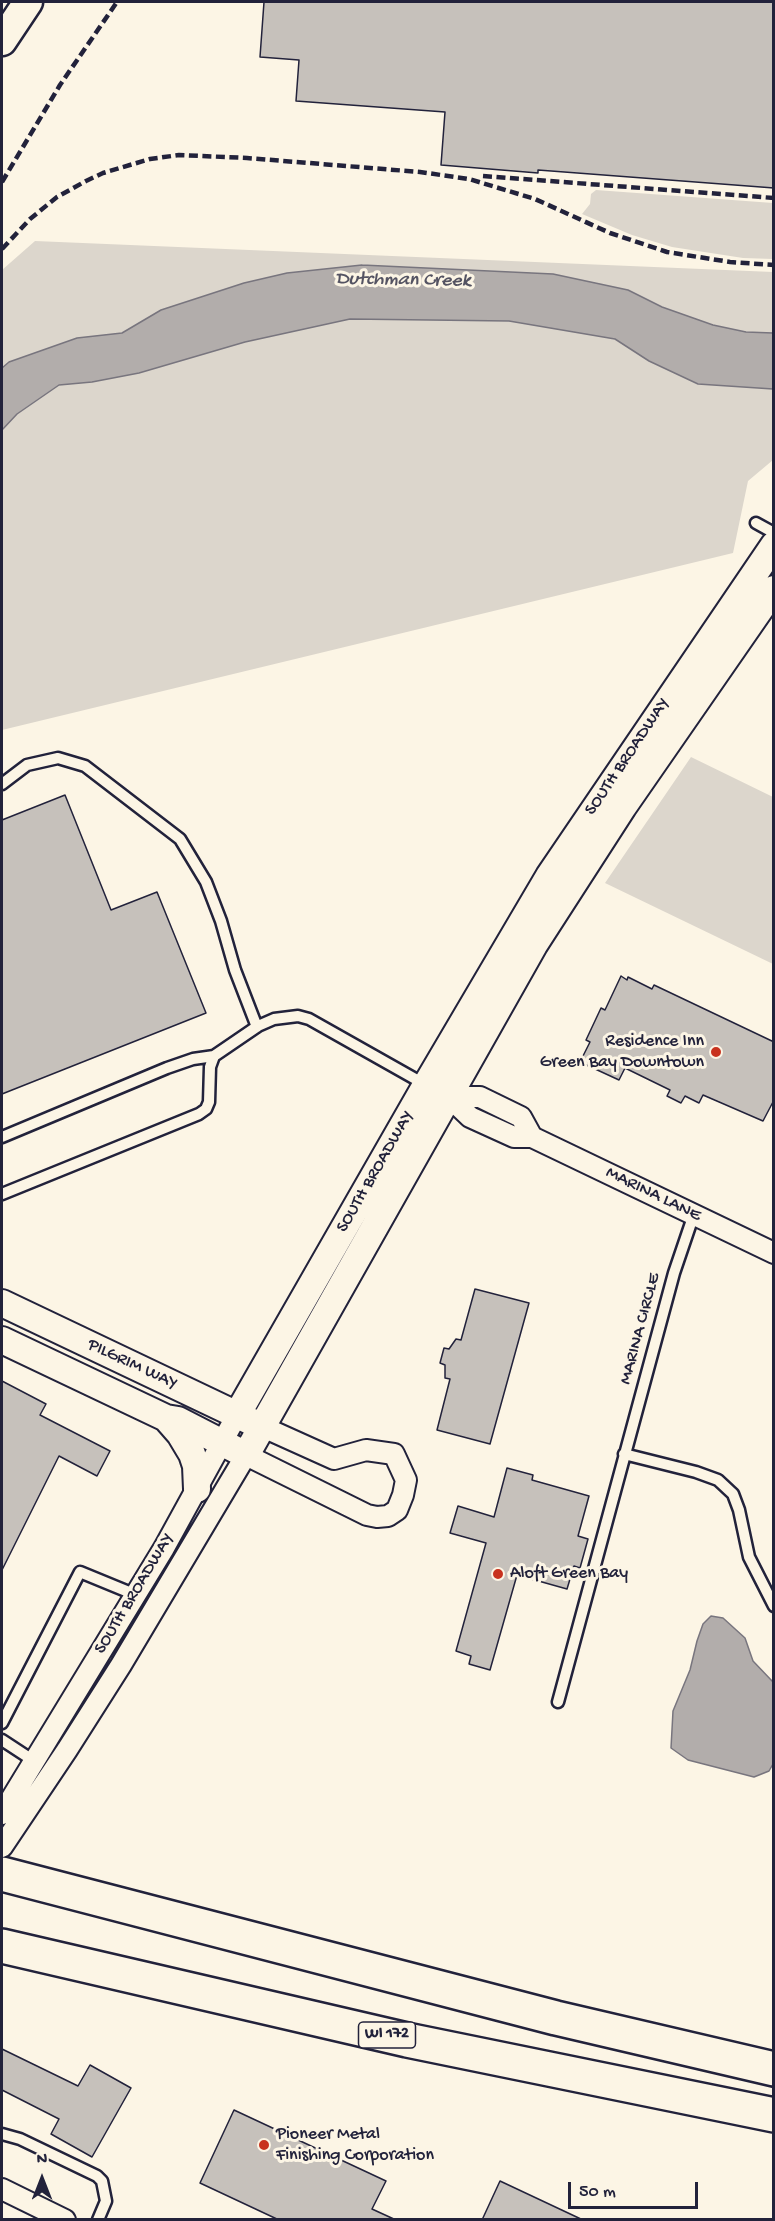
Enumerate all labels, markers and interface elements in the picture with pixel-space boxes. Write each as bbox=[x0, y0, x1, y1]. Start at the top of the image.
water label: Dutchman Creek bbox=[335, 268, 471, 294]
street label: SOUTH BROADWAY bbox=[581, 694, 675, 820]
place label: Residence Inn Green Bay Downtown bbox=[540, 1031, 704, 1074]
marker: Residence Inn Green Bay Downtown bbox=[709, 1045, 723, 1059]
street label: SOUTH BROADWAY bbox=[332, 1107, 420, 1237]
street label: MARINA LANE bbox=[602, 1163, 704, 1227]
street label: MARINA CIRCLE bbox=[616, 1271, 666, 1387]
street label: PILGRIM WAY bbox=[83, 1335, 181, 1395]
street label: SOUTH BROADWAY bbox=[90, 1530, 180, 1658]
place label: Aloft Green Bay bbox=[510, 1563, 628, 1585]
marker: Aloft Green Bay bbox=[491, 1567, 505, 1581]
road number: WI 172 bbox=[358, 2022, 416, 2048]
place label: Pioneer Metal Finishing Corporation bbox=[276, 2124, 434, 2166]
marker: Pioneer Metal Finishing Corporation bbox=[257, 2138, 271, 2152]
north arrow bbox=[12, 2149, 72, 2209]
text: N bbox=[37, 2151, 47, 2170]
scale bar bbox=[571, 2170, 702, 2208]
text: 50 m bbox=[579, 2182, 616, 2203]

